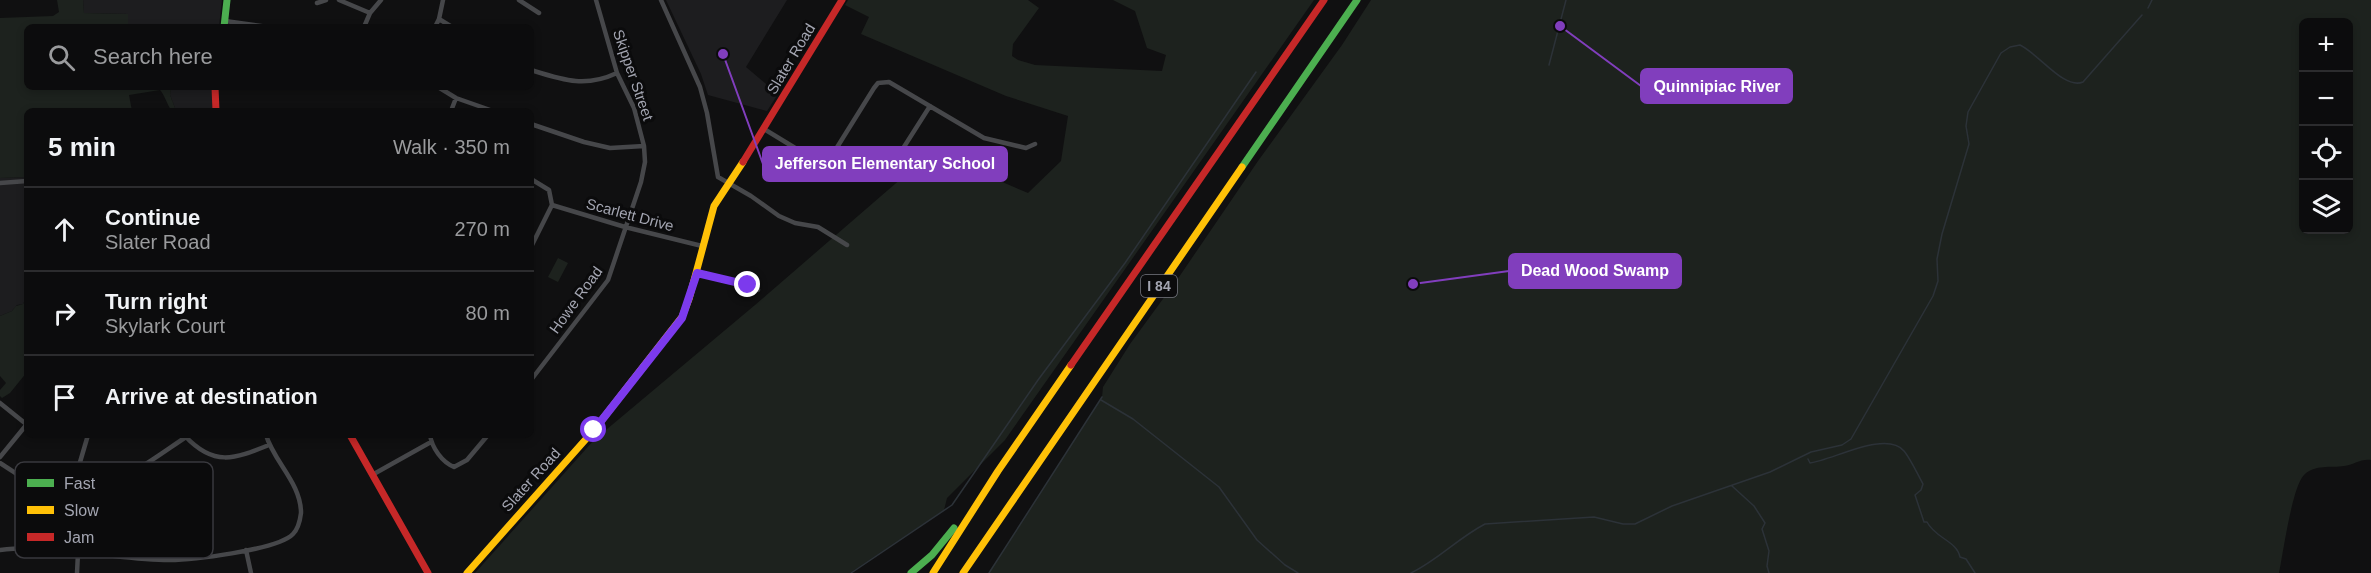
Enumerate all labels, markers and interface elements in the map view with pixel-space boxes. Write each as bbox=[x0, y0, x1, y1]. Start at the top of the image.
map controls bbox=[2299, 18, 2353, 234]
button: + bbox=[2299, 18, 2353, 72]
street label: Slater Road bbox=[763, 20, 818, 97]
search box bbox=[24, 24, 534, 90]
street label: Skipper Street bbox=[610, 27, 657, 123]
icon: search bbox=[45, 41, 78, 74]
text: Search here bbox=[93, 44, 213, 69]
callout: Quinnipiac River bbox=[1641, 69, 1792, 103]
button: − bbox=[2299, 72, 2353, 126]
text: Quinnipiac River bbox=[1653, 78, 1781, 95]
button: locate bbox=[2299, 126, 2353, 180]
text: 5 min bbox=[48, 132, 116, 162]
text: Walk · 350 m bbox=[393, 136, 510, 158]
callout: Jefferson Elementary School bbox=[763, 147, 1007, 181]
text: Jefferson Elementary School bbox=[775, 155, 995, 172]
button: layers bbox=[2299, 180, 2353, 234]
street label: Scarlett Drive bbox=[584, 195, 676, 234]
text: Continue bbox=[105, 205, 200, 230]
icon: ahead bbox=[48, 213, 81, 246]
text: 270 m bbox=[454, 218, 510, 240]
text: Slater Road bbox=[105, 231, 211, 253]
callout: Dead Wood Swamp bbox=[1509, 254, 1681, 288]
text: Dead Wood Swamp bbox=[1521, 262, 1669, 279]
street label: Howe Road bbox=[546, 263, 606, 336]
route end bbox=[734, 271, 760, 297]
road number: I 84 bbox=[1141, 275, 1177, 297]
text: Turn right bbox=[105, 289, 207, 314]
icon: right bbox=[48, 297, 81, 330]
text: 80 m bbox=[466, 302, 510, 324]
text: Skylark Court bbox=[105, 315, 225, 337]
icon: arrive bbox=[48, 381, 81, 414]
text: Arrive at destination bbox=[105, 384, 318, 409]
route start bbox=[580, 416, 606, 442]
street label: Slater Road bbox=[498, 445, 563, 515]
legend bbox=[15, 462, 213, 558]
text: Fast bbox=[64, 475, 96, 492]
text: Slow bbox=[64, 502, 99, 519]
text: Jam bbox=[64, 529, 94, 546]

